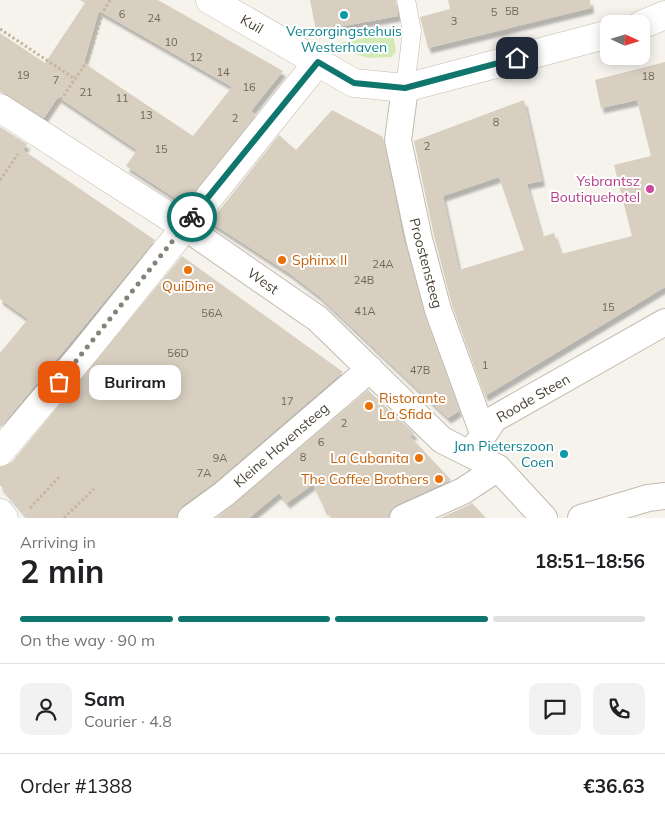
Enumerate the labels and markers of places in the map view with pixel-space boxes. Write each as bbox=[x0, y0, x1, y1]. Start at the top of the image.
marker: Verzorgingstehuis Westerhaven bbox=[338, 9, 350, 21]
place label: Verzorgingstehuis Westerhaven bbox=[286, 22, 402, 56]
pin bbox=[496, 37, 538, 79]
place label: Ysbrantsz Boutiquehotel bbox=[550, 172, 640, 206]
marker: Ysbrantsz Boutiquehotel bbox=[644, 183, 656, 195]
place label: Sphinx II bbox=[292, 251, 347, 269]
marker: Sphinx II bbox=[276, 254, 288, 266]
marker: QuiDine bbox=[182, 264, 194, 276]
place label: QuiDine bbox=[162, 277, 214, 295]
pin bbox=[38, 361, 80, 403]
callout: Buriram bbox=[89, 364, 182, 400]
place label: Ristorante La Sfida bbox=[379, 389, 446, 423]
marker: Ristorante La Sfida bbox=[363, 400, 375, 412]
place label: Jan Pieterszoon Coen bbox=[453, 437, 554, 471]
marker: Jan Pieterszoon Coen bbox=[558, 448, 570, 460]
place label: La Cubanita bbox=[330, 449, 409, 467]
marker: La Cubanita bbox=[413, 452, 425, 464]
place label: The Coffee Brothers bbox=[301, 470, 429, 488]
marker: The Coffee Brothers bbox=[433, 473, 445, 485]

